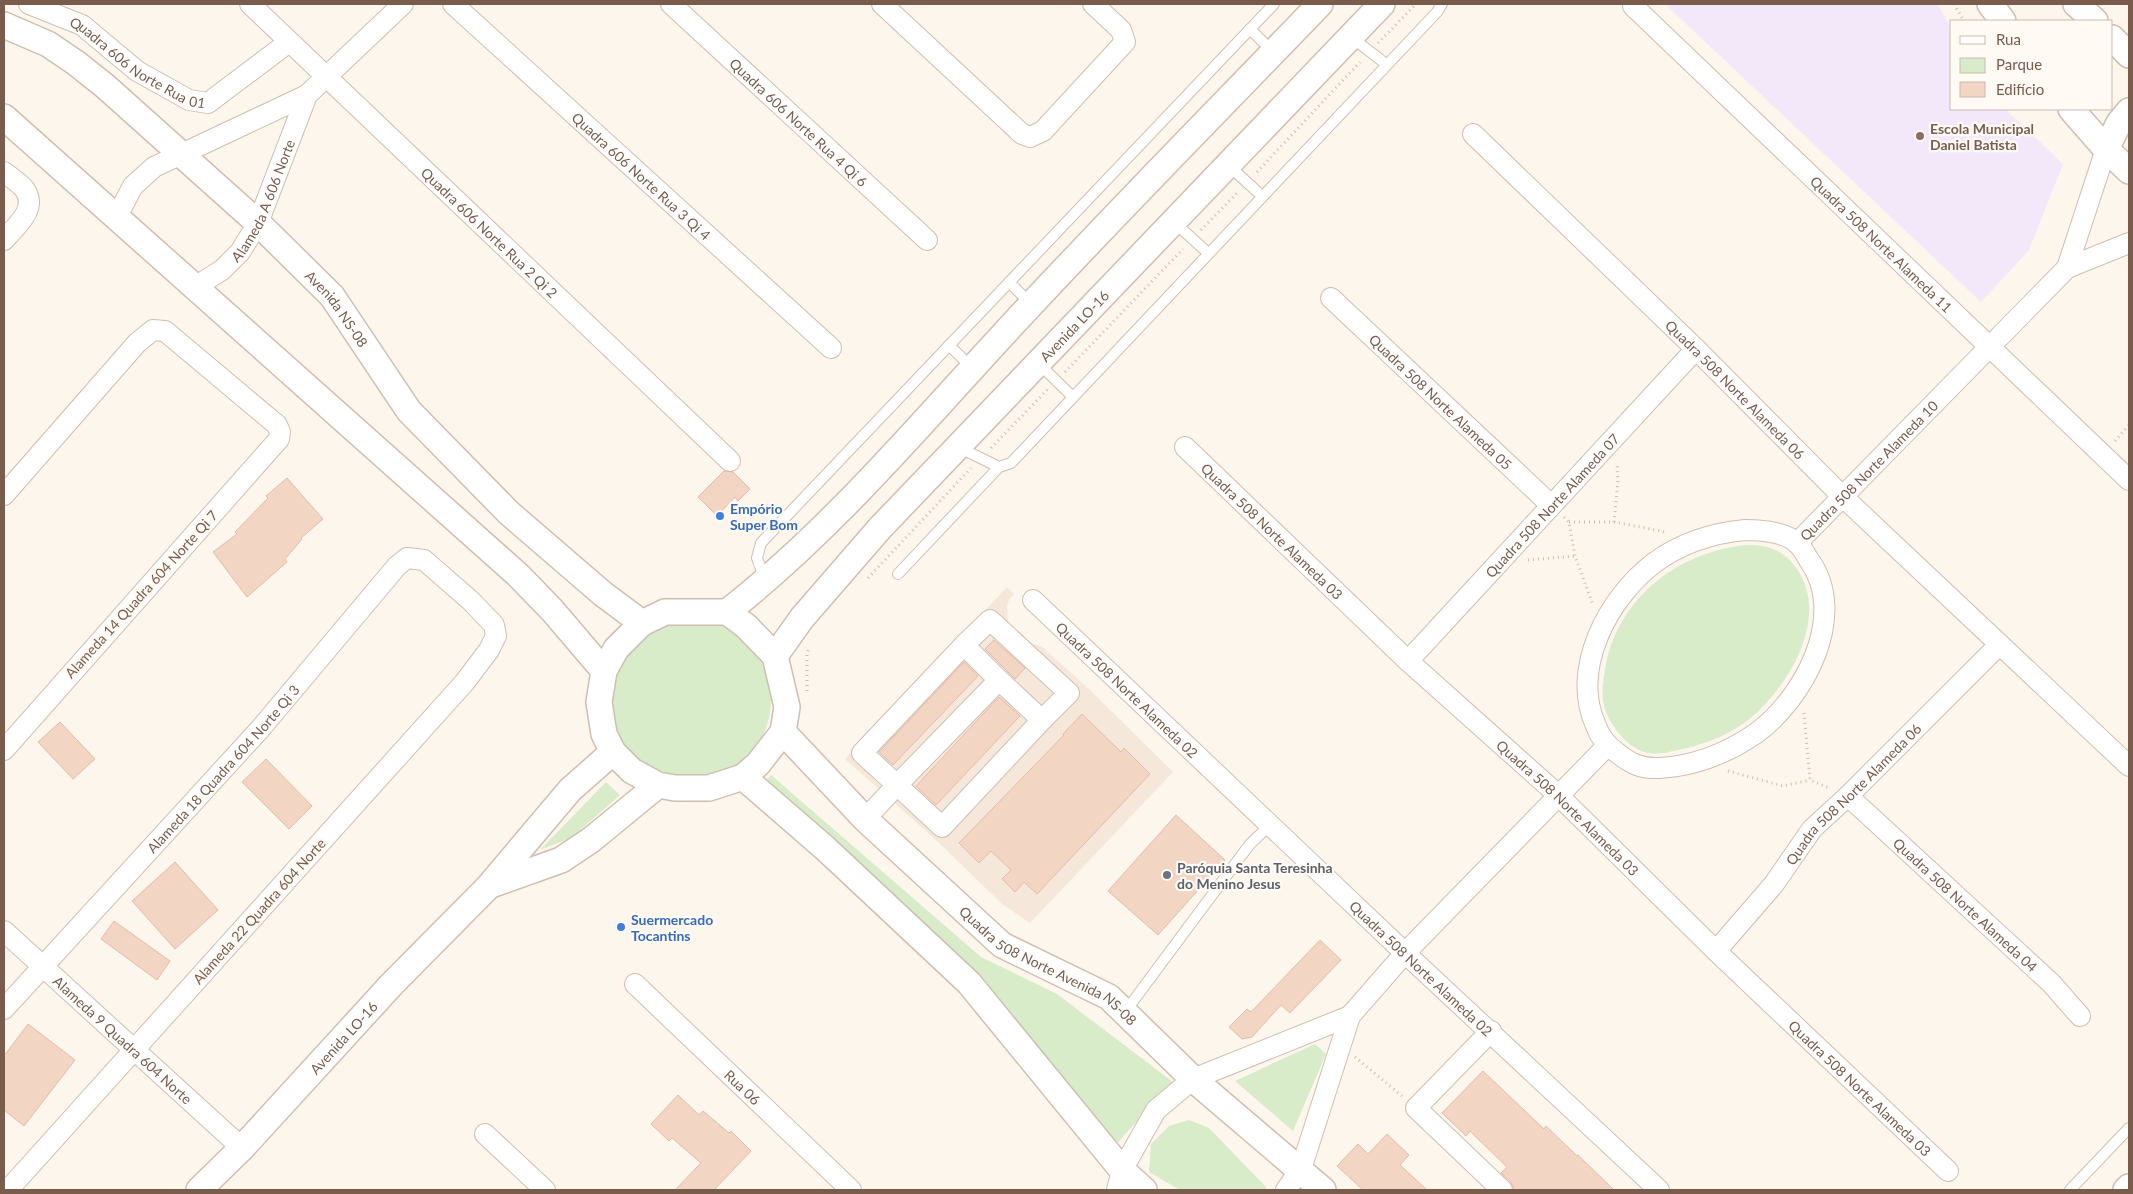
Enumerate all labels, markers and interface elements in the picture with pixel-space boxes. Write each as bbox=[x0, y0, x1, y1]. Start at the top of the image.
street label: Quadra 606 Norte Rua 01 bbox=[68, 13, 207, 111]
legend bbox=[1950, 20, 2113, 110]
text: Rua bbox=[1996, 30, 2021, 48]
street label: Quadra 606 Norte Rua 4 Qi 6 bbox=[726, 54, 871, 190]
text: Parque bbox=[1996, 55, 2042, 73]
text: Edifício bbox=[1996, 80, 2044, 98]
street label: Quadra 606 Norte Rua 3 Qi 4 bbox=[569, 108, 714, 243]
place label: Escola Municipal Daniel Batista bbox=[1930, 120, 2034, 153]
marker: Escola Municipal Daniel Batista bbox=[1914, 130, 1926, 142]
street label: Alameda A 606 Norte bbox=[227, 137, 298, 265]
street label: Quadra 606 Norte Rua 2 Qi 2 bbox=[418, 163, 561, 301]
street label: Quadra 508 Norte Alameda 11 bbox=[1807, 172, 1956, 315]
street label: Avenida NS-08 bbox=[302, 266, 372, 350]
street label: Avenida LO-16 bbox=[1036, 286, 1112, 365]
street label: Quadra 508 Norte Alameda 06 bbox=[1662, 316, 1808, 462]
street label: Quadra 508 Norte Alameda 05 bbox=[1366, 330, 1516, 473]
street label: Quadra 508 Norte Alameda 10 bbox=[1796, 397, 1941, 544]
street label: Quadra 508 Norte Alameda 07 bbox=[1481, 430, 1622, 581]
street label: Quadra 508 Norte Alameda 03 bbox=[1198, 459, 1347, 603]
place label: Empório Super Bom bbox=[730, 500, 798, 533]
street label: Alameda 14 Quadra 604 Norte Qi 7 bbox=[61, 507, 221, 681]
marker: Empório Super Bom bbox=[714, 510, 726, 522]
street label: Quadra 508 Norte Alameda 02 bbox=[1053, 618, 1202, 761]
street label: Alameda 18 Quadra 604 Norte Qi 3 bbox=[143, 681, 302, 856]
street label: Quadra 508 Norte Alameda 06 bbox=[1782, 720, 1924, 868]
street label: Quadra 508 Norte Alameda 03 bbox=[1493, 736, 1643, 879]
street label: Quadra 508 Norte Alameda 04 bbox=[1890, 834, 2041, 975]
street label: Alameda 22 Quadra 604 Norte bbox=[189, 835, 329, 987]
place label: Paróquia Santa Teresinha do Menino Jesus bbox=[1177, 859, 1333, 892]
marker: Paróquia Santa Teresinha do Menino Jesus bbox=[1161, 869, 1173, 881]
street label: Quadra 508 Norte Alameda 02 bbox=[1346, 897, 1496, 1039]
street label: Quadra 508 Norte Avenida NS-08 bbox=[956, 902, 1141, 1028]
place label: Suermercado Tocantins bbox=[631, 911, 713, 944]
marker: Suermercado Tocantins bbox=[615, 921, 627, 933]
street label: Alameda 9 Quadra 604 Norte bbox=[50, 972, 196, 1107]
street label: Avenida LO-16 bbox=[306, 998, 381, 1077]
street label: Quadra 508 Norte Alameda 03 bbox=[1786, 1016, 1935, 1159]
street label: Rua 06 bbox=[721, 1066, 764, 1108]

